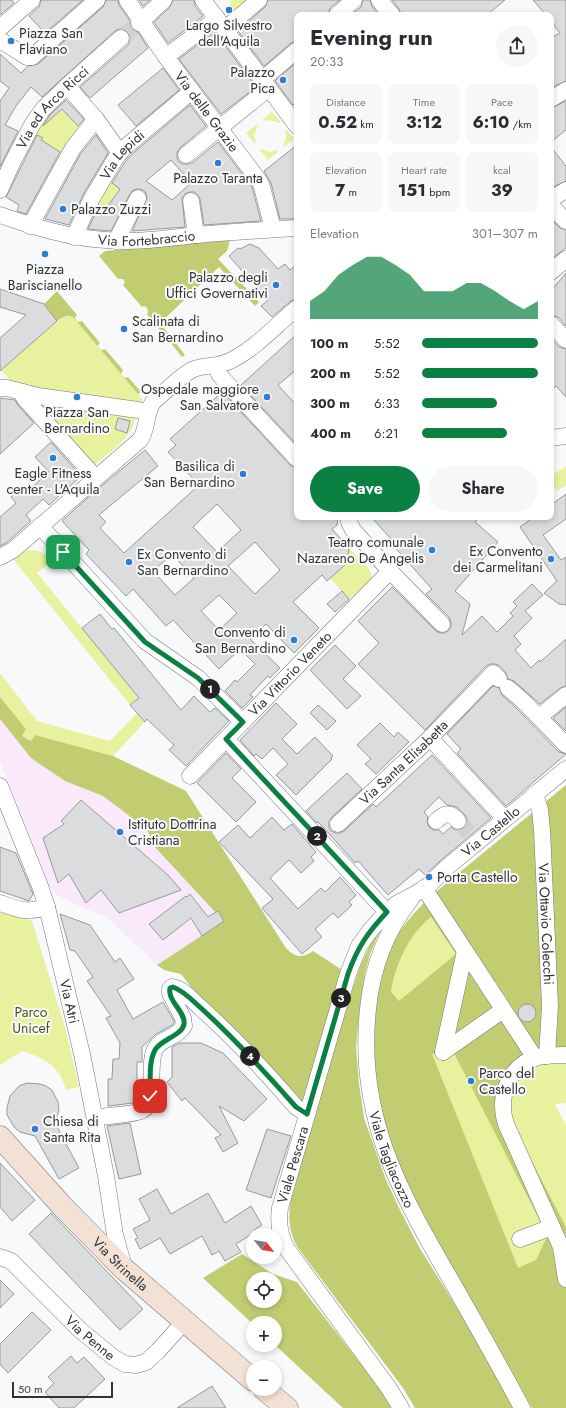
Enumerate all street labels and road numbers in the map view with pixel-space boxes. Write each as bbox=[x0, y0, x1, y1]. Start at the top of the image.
street label: Via ed Arco Ricci bbox=[11, 61, 93, 152]
street label: Via delle Grazie bbox=[170, 67, 244, 156]
street label: Via Lepidi bbox=[95, 125, 149, 184]
street label: Via Fortebraccio bbox=[97, 225, 197, 251]
street label: Via Vittorio Veneto bbox=[243, 626, 337, 721]
street label: Via Santa Elisabetta bbox=[355, 715, 452, 809]
street label: Via Castello bbox=[457, 801, 524, 861]
street label: Via Ottavio Colecchi bbox=[534, 863, 559, 985]
street label: Via Atri bbox=[55, 977, 84, 1026]
street label: Viale Tagliacozzo bbox=[364, 1109, 419, 1212]
street label: Viale Pescara bbox=[272, 1124, 313, 1206]
street label: Via Strinella bbox=[88, 1232, 153, 1296]
street label: Via Penne bbox=[61, 1311, 119, 1365]

